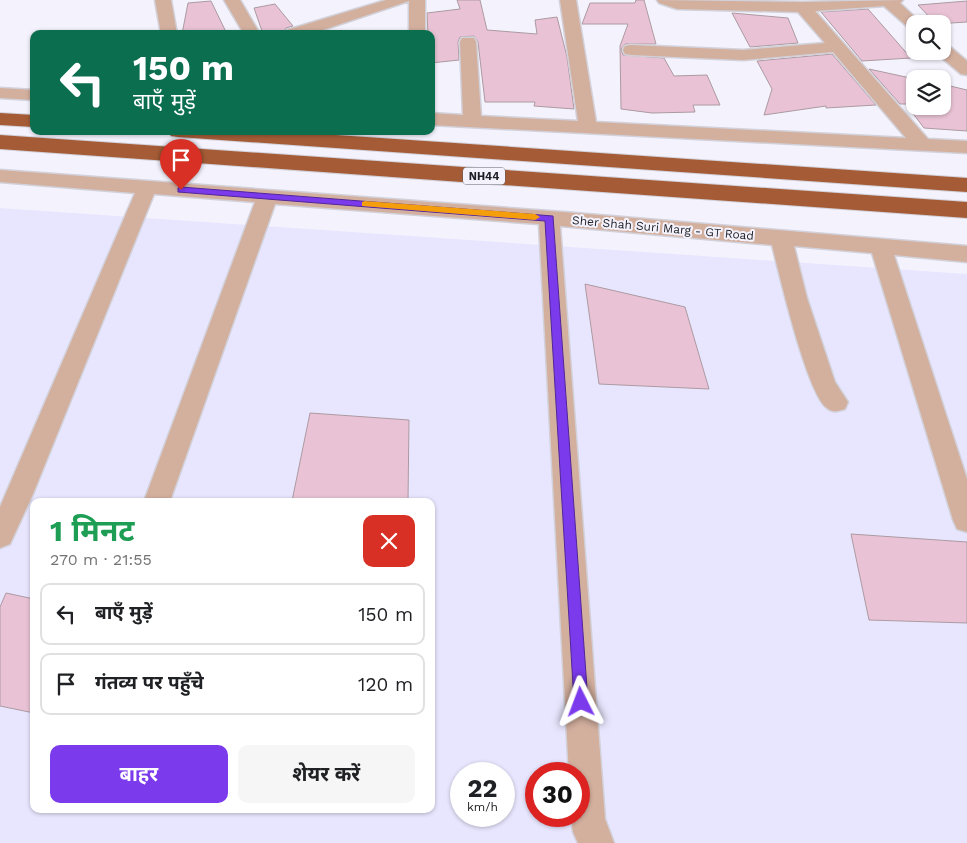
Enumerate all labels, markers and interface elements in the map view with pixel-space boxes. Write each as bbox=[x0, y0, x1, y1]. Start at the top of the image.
map controls bbox=[906, 15, 951, 115]
button: search bbox=[906, 15, 951, 60]
text: 150 m bbox=[133, 47, 234, 89]
icon: left bbox=[50, 50, 115, 115]
button: layers bbox=[906, 70, 951, 115]
text: बाएँ मुड़ें bbox=[133, 89, 196, 114]
pin bbox=[160, 139, 202, 190]
icon: arrive bbox=[167, 146, 195, 174]
road number: NH44 bbox=[463, 168, 505, 185]
street label: Sher Shah Suri Marg - GT Road bbox=[571, 213, 755, 243]
text: 1 मिनट bbox=[50, 513, 134, 548]
button: close bbox=[363, 515, 415, 567]
text: 270 m · 21:55 bbox=[50, 550, 152, 569]
icon: left bbox=[52, 600, 80, 628]
text: बाएँ मुड़ें bbox=[95, 601, 153, 624]
text: 150 m bbox=[358, 603, 413, 626]
icon: arrive bbox=[52, 670, 80, 698]
text: गंतव्य पर पहुँचे bbox=[95, 671, 204, 694]
text: 120 m bbox=[358, 673, 413, 696]
position arrow bbox=[554, 675, 606, 727]
button: बाहर bbox=[50, 745, 228, 803]
button: शेयर करें bbox=[238, 745, 415, 803]
speed limit sign: 30 bbox=[525, 762, 590, 827]
text: 22 bbox=[468, 774, 497, 803]
text: km/h bbox=[467, 800, 498, 814]

